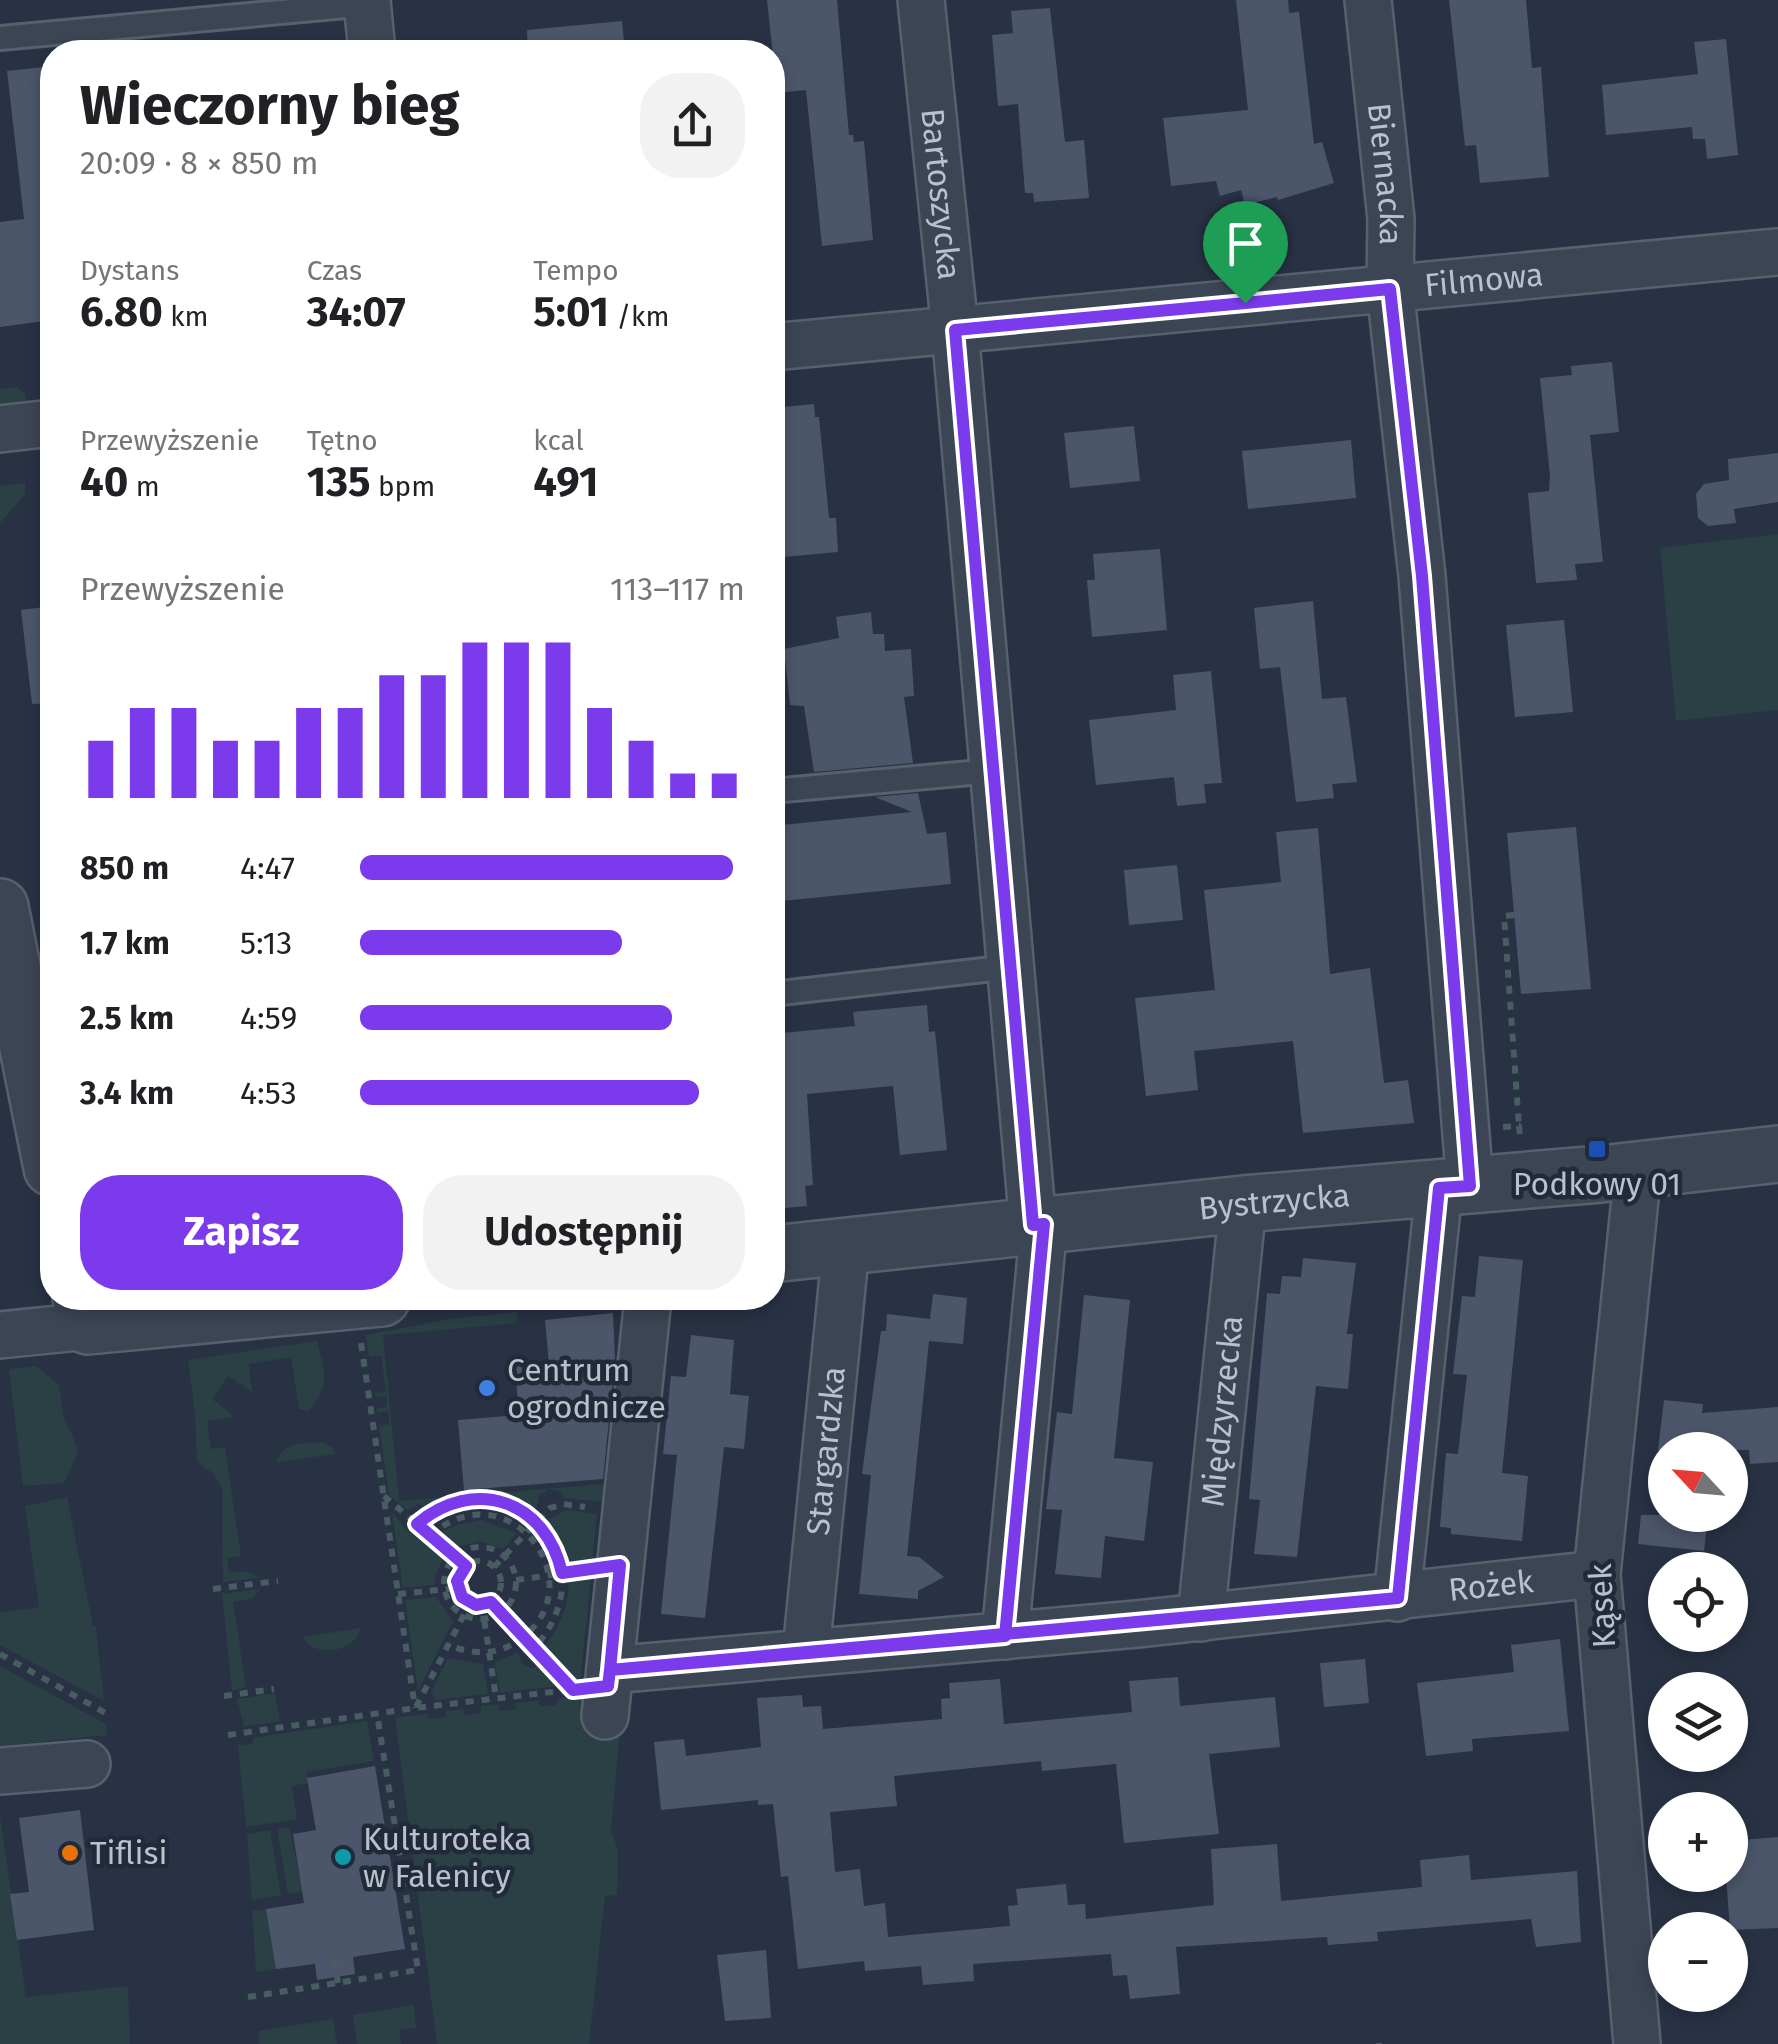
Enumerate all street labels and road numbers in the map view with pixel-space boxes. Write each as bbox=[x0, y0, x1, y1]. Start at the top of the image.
street label: Biernacka bbox=[1360, 101, 1410, 246]
street label: Bartoszycka bbox=[913, 106, 969, 282]
street label: Filmowa bbox=[1423, 255, 1545, 304]
street label: Bystrzycka bbox=[1197, 1176, 1351, 1228]
street label: Międzyrzecka bbox=[1193, 1314, 1251, 1509]
street label: Stargardzka bbox=[799, 1365, 853, 1537]
street label: Rożek bbox=[1447, 1562, 1536, 1609]
street label: Kąsek bbox=[1581, 1562, 1623, 1649]

